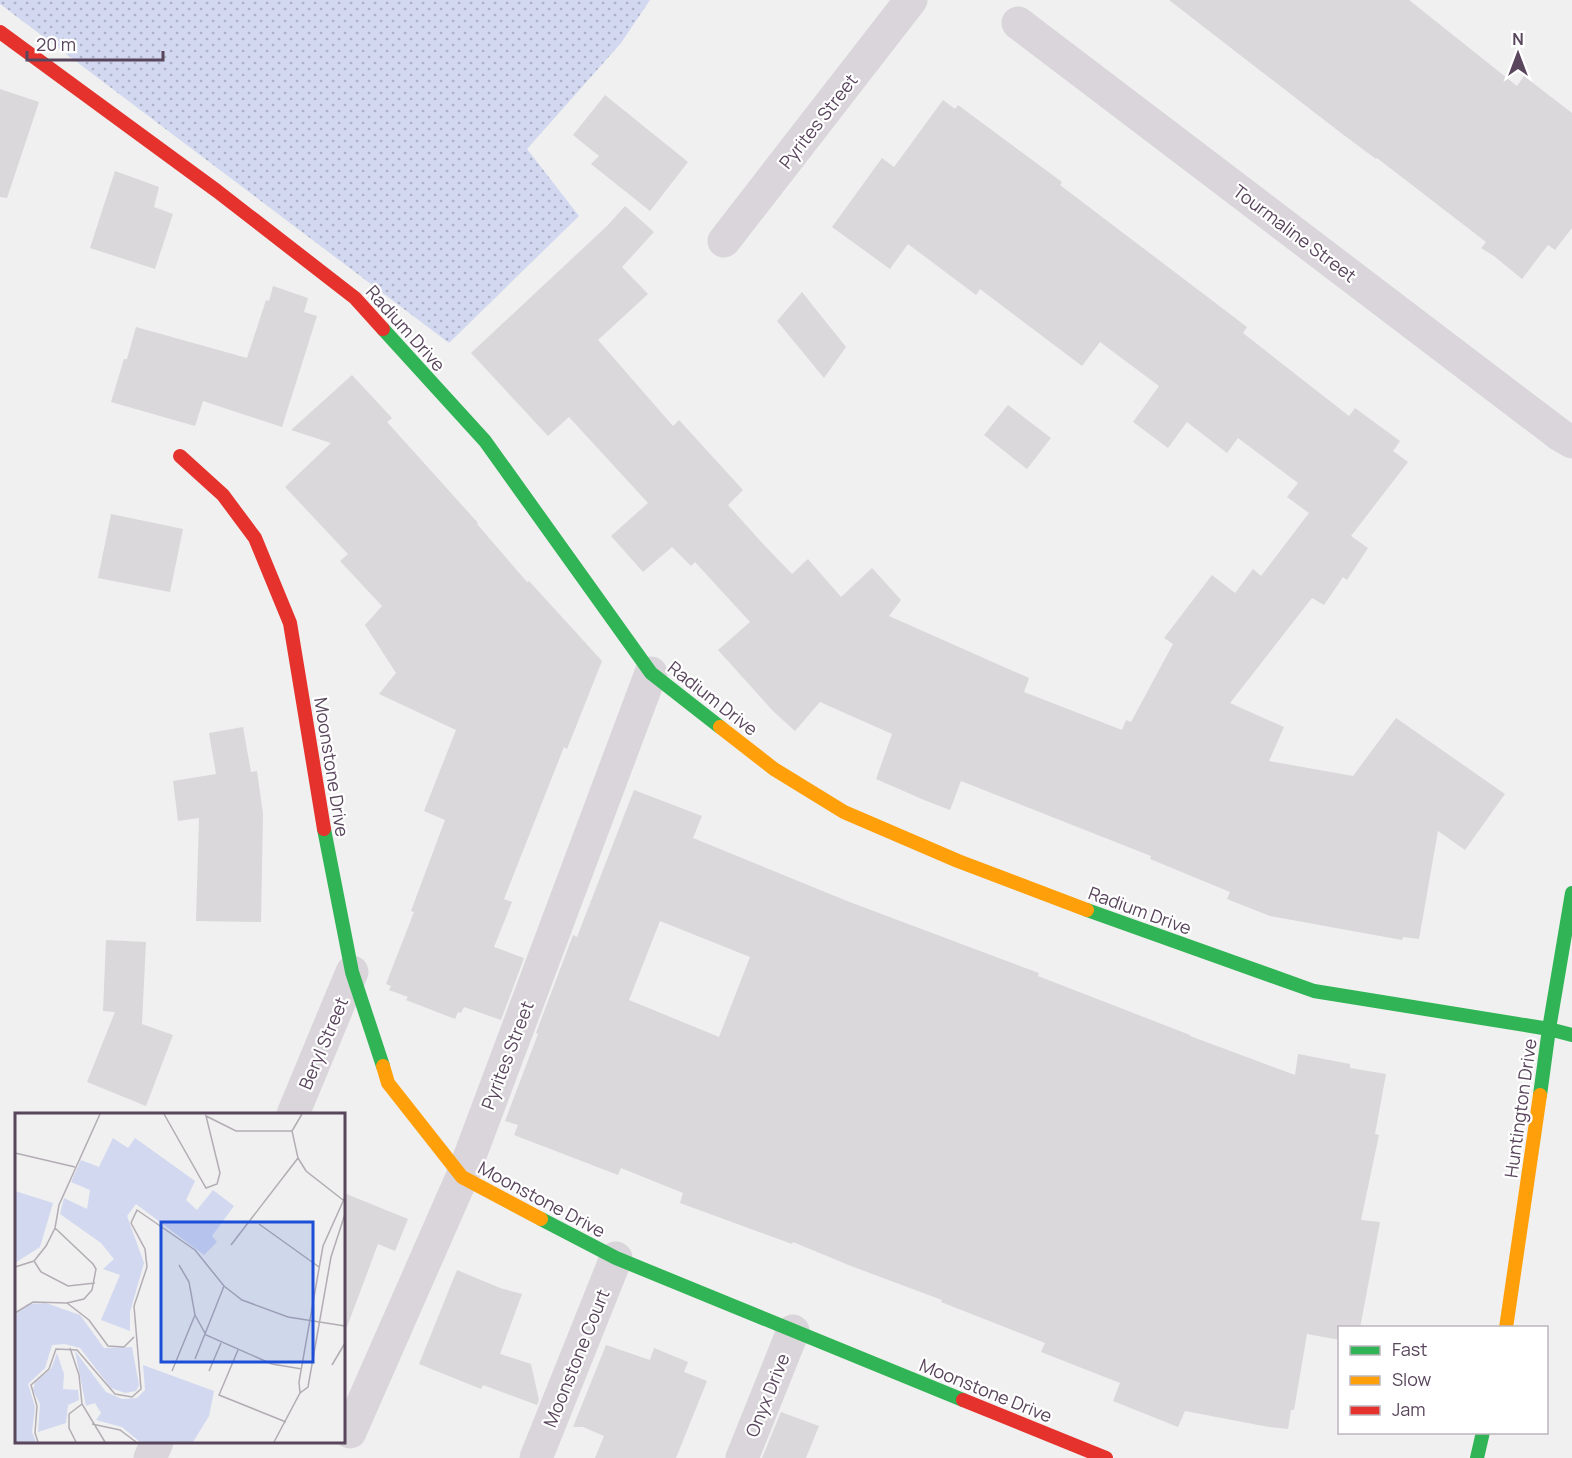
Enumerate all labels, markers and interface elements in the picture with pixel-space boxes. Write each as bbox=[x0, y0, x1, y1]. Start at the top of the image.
scale bar bbox=[27, 24, 164, 62]
north arrow bbox=[1488, 24, 1548, 84]
text: N bbox=[1512, 28, 1524, 50]
text: 20 m bbox=[36, 32, 76, 56]
street label: Pyrites Street bbox=[773, 69, 863, 173]
street label: Tourmaline Street bbox=[1229, 179, 1361, 287]
street label: Radium Drive bbox=[361, 280, 451, 376]
street label: Radium Drive bbox=[663, 655, 763, 741]
street label: Moonstone Drive bbox=[309, 696, 355, 838]
street label: Radium Drive bbox=[1085, 880, 1195, 940]
street label: Beryl Street bbox=[293, 993, 353, 1093]
street label: Pyrites Street bbox=[475, 997, 539, 1113]
street label: Huntington Drive bbox=[1498, 1037, 1542, 1179]
inset map bbox=[15, 1113, 345, 1443]
street label: Moonstone Drive bbox=[474, 1155, 610, 1243]
street label: Moonstone Court bbox=[537, 1285, 615, 1431]
legend bbox=[1338, 1326, 1548, 1434]
text: Fast bbox=[1392, 1337, 1427, 1361]
street label: Onyx Drive bbox=[739, 1350, 795, 1440]
street label: Moonstone Drive bbox=[916, 1352, 1056, 1428]
text: Slow bbox=[1392, 1367, 1432, 1391]
text: Jam bbox=[1392, 1397, 1426, 1421]

